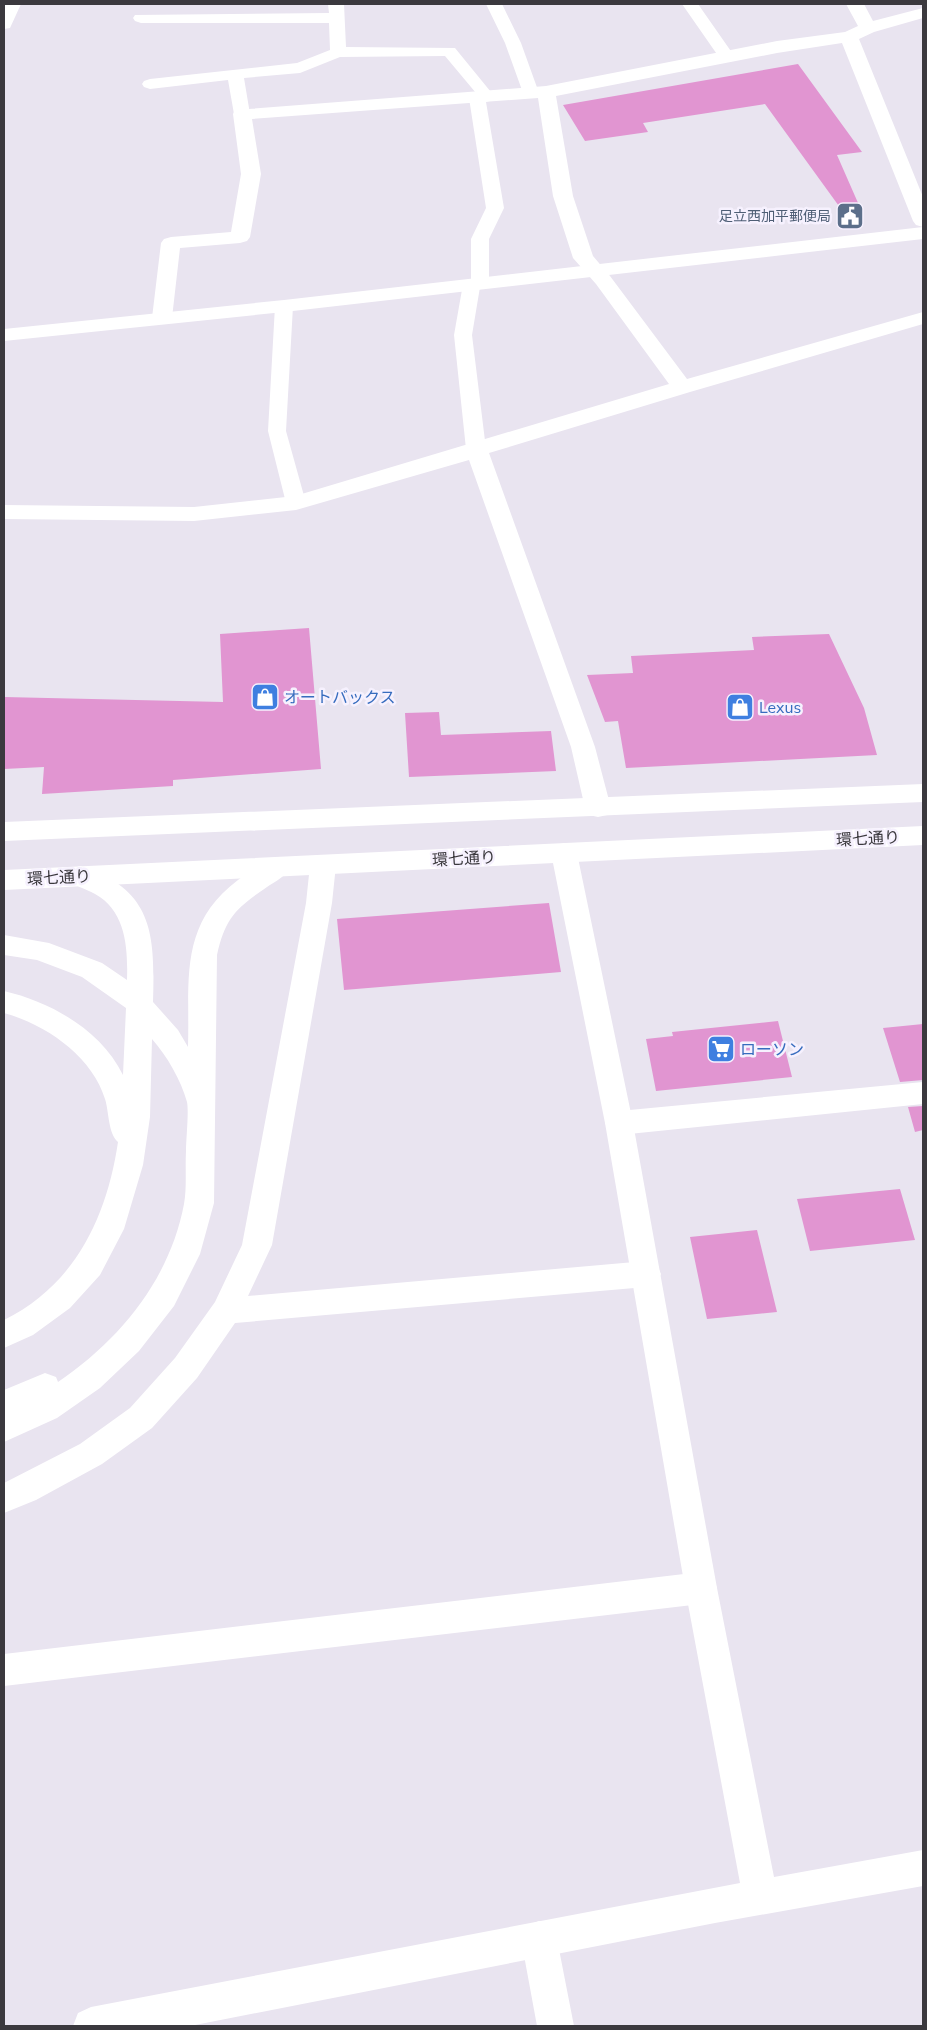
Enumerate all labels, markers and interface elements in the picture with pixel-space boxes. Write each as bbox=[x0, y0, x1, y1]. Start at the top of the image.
public building icon: 足立西加平郵便局 bbox=[835, 201, 865, 231]
place label: 足立西加平郵便局 bbox=[719, 207, 831, 226]
shop icon: オートバックス bbox=[250, 682, 280, 712]
place label: オートバックス bbox=[284, 687, 396, 709]
shop icon: Lexus bbox=[725, 692, 755, 722]
place label: Lexus bbox=[759, 697, 801, 719]
street label: 環七通り bbox=[836, 826, 901, 852]
street label: 環七通り bbox=[432, 846, 497, 872]
street label: 環七通り bbox=[27, 865, 92, 891]
supermarket icon: ローソン bbox=[706, 1034, 736, 1064]
place label: ローソン bbox=[740, 1039, 804, 1061]

